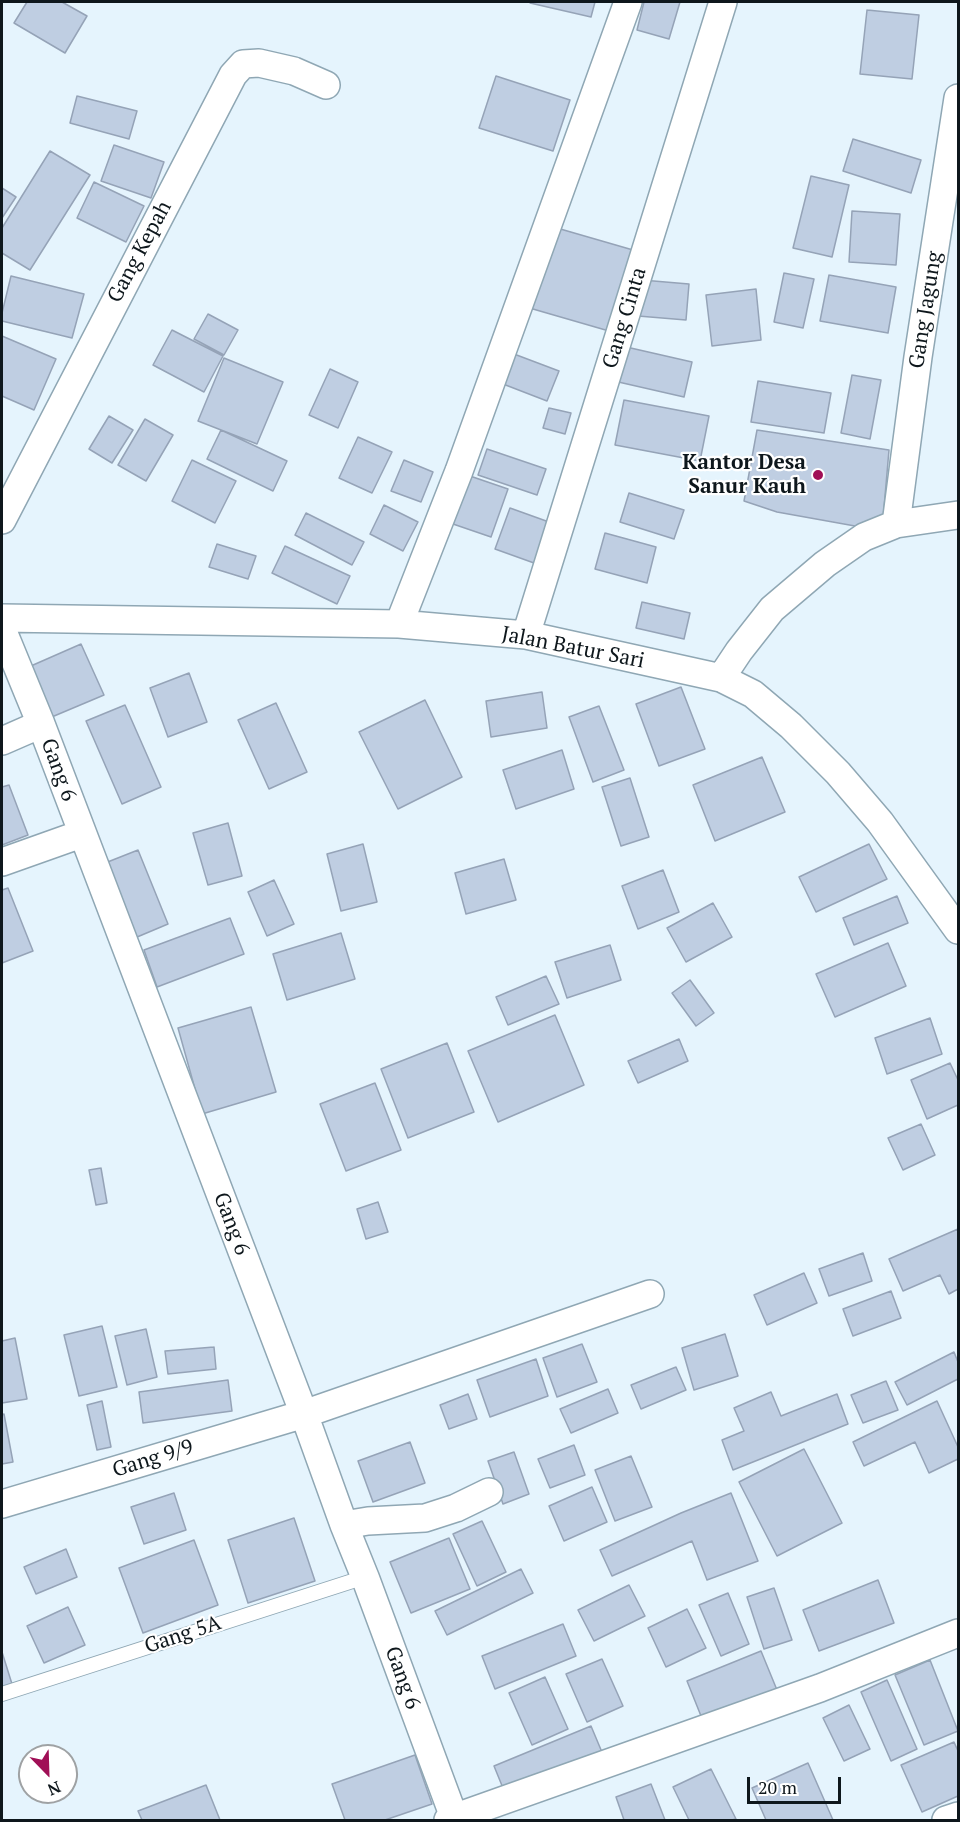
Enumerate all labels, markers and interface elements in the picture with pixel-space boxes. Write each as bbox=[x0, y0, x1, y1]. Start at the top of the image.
street label: Gang Kepah bbox=[103, 197, 177, 307]
street label: Gang Jagung bbox=[904, 250, 948, 370]
street label: Gang Cinta bbox=[598, 264, 652, 372]
place label: Kantor Desa Sanur Kauh bbox=[682, 450, 806, 500]
marker: Kantor Desa Sanur Kauh bbox=[811, 468, 825, 482]
street label: Jalan Batur Sari bbox=[499, 622, 647, 674]
street label: Gang 6 bbox=[35, 735, 81, 805]
street label: Gang 6 bbox=[208, 1189, 254, 1259]
street label: Gang 9/9 bbox=[109, 1435, 197, 1483]
street label: Gang 5A bbox=[141, 1611, 225, 1659]
street label: Gang 6 bbox=[379, 1643, 425, 1713]
north arrow bbox=[18, 1744, 78, 1804]
scale bar bbox=[750, 1765, 844, 1803]
text: 20 m bbox=[758, 1775, 797, 1799]
text: N bbox=[44, 1776, 64, 1801]

